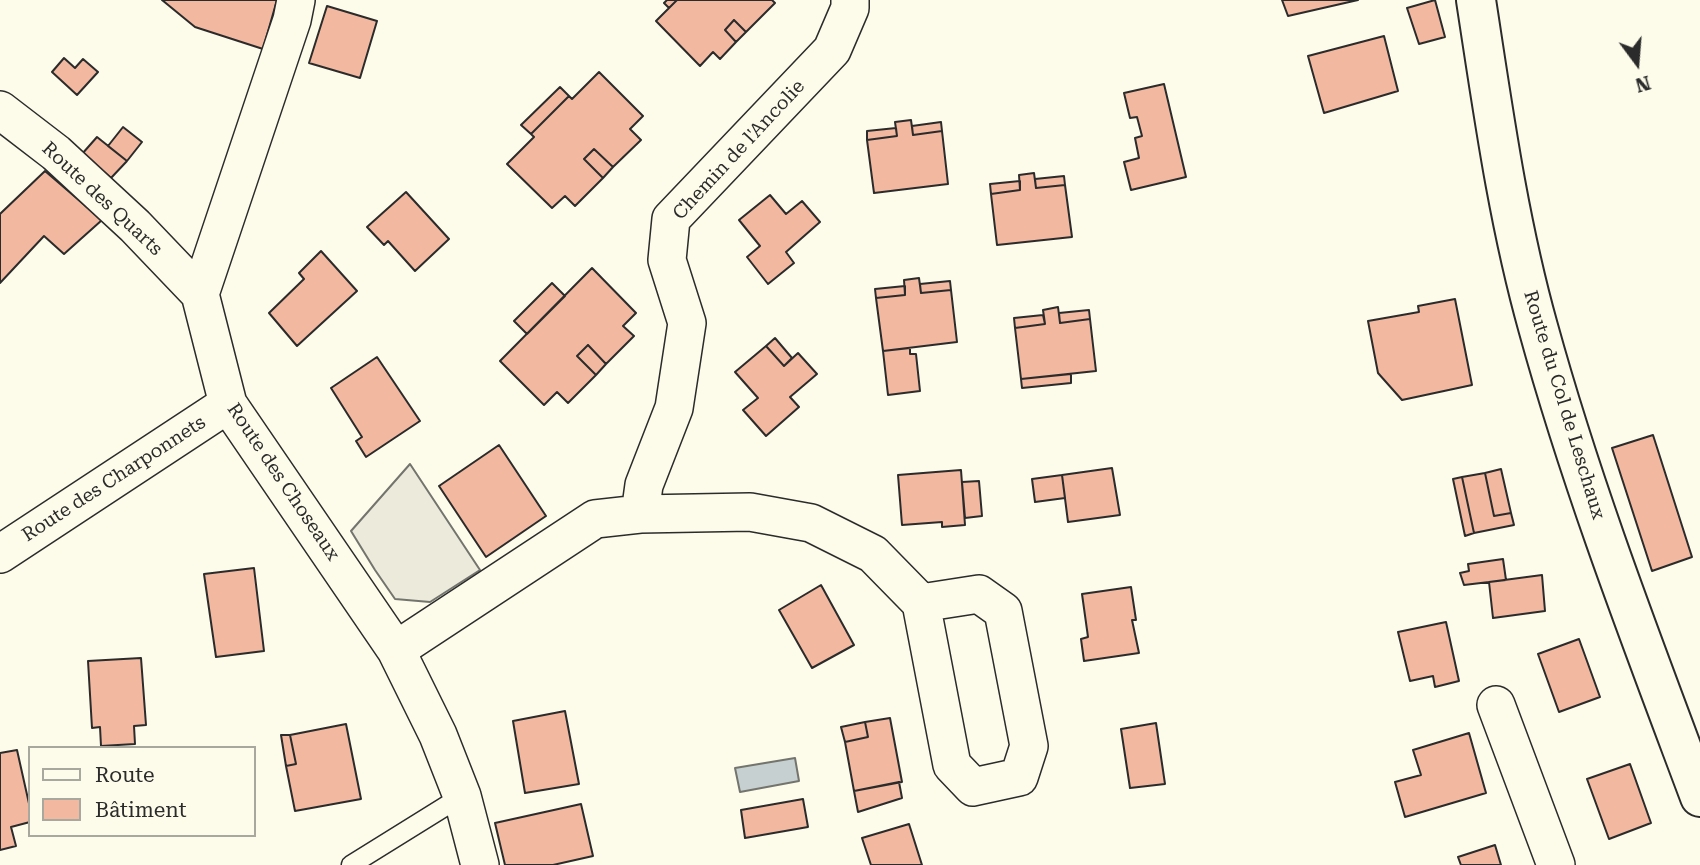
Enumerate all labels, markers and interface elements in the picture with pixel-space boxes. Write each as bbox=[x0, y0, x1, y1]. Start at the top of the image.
north arrow bbox=[1602, 28, 1672, 98]
text: N bbox=[1633, 71, 1653, 97]
street label: Chemin de l'Ancolie bbox=[668, 75, 810, 225]
street label: Route des Quarts bbox=[37, 137, 167, 261]
street label: Route du Col de Leschaux bbox=[1518, 288, 1610, 522]
street label: Route des Choseaux bbox=[222, 399, 344, 565]
street label: Route des Charponnets bbox=[18, 411, 210, 547]
legend bbox=[28, 746, 256, 837]
text: Route bbox=[95, 763, 154, 787]
text: Bâtiment bbox=[95, 798, 187, 822]

